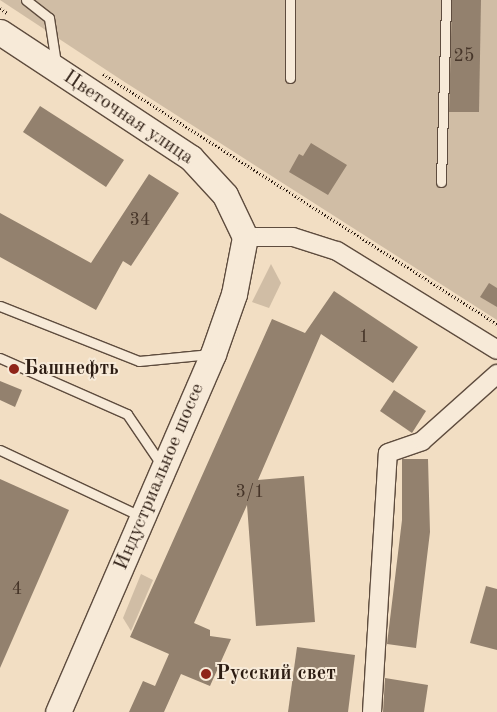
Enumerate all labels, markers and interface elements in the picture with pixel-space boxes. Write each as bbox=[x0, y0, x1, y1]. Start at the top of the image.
house number: 25 bbox=[454, 45, 474, 67]
street label: Цветочная улица bbox=[58, 66, 198, 170]
house number: 34 bbox=[130, 209, 150, 231]
house number: 1 bbox=[359, 326, 369, 348]
place label: Башнефть bbox=[24, 357, 119, 381]
marker: Башнефть bbox=[8, 363, 20, 375]
street label: Индустриальное шоссе bbox=[110, 380, 210, 574]
house number: 3/1 bbox=[236, 481, 264, 503]
house number: 4 bbox=[12, 578, 22, 600]
place label: Русский свет bbox=[216, 662, 336, 686]
marker: Русский свет bbox=[200, 668, 212, 680]

